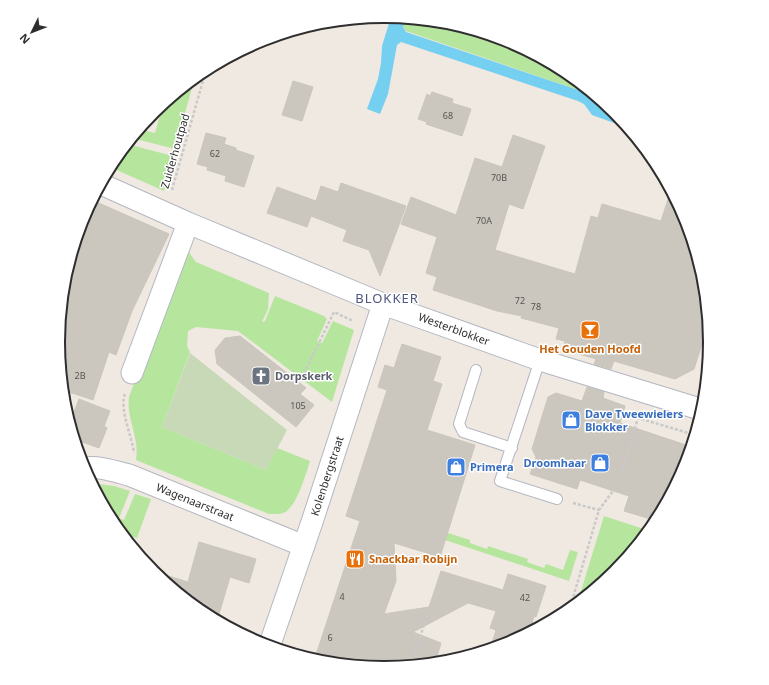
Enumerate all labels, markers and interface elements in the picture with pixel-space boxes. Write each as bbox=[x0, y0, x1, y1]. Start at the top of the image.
north arrow bbox=[12, 12, 52, 52]
text: N bbox=[16, 31, 33, 48]
house number: 68 bbox=[443, 109, 453, 122]
street label: Zuiderhoutpad bbox=[157, 112, 192, 190]
house number: 62 bbox=[210, 147, 220, 160]
house number: 70B bbox=[491, 171, 507, 184]
house number: 70A bbox=[476, 214, 492, 227]
district label: BLOKKER bbox=[355, 289, 419, 307]
house number: 72 bbox=[515, 294, 525, 307]
house number: 78 bbox=[531, 300, 541, 313]
street label: Westerblokker bbox=[416, 309, 492, 349]
bar icon: Het Gouden Hoofd bbox=[579, 319, 601, 341]
place label: Het Gouden Hoofd bbox=[539, 341, 641, 356]
church icon: Dorpskerk bbox=[250, 365, 272, 387]
place label: Dorpskerk bbox=[275, 368, 333, 383]
house number: 2B bbox=[75, 369, 86, 382]
house number: 105 bbox=[290, 399, 306, 412]
place label: Dave Tweewielers Blokker bbox=[585, 406, 684, 434]
shop icon: Dave Tweewielers Blokker bbox=[560, 409, 582, 431]
street label: Kolenbergstraat bbox=[307, 434, 347, 518]
shop icon: Droomhaar bbox=[589, 452, 611, 474]
place label: Droomhaar bbox=[524, 455, 586, 470]
shop icon: Primera bbox=[445, 456, 467, 478]
place label: Primera bbox=[470, 459, 514, 474]
street label: Wagenaarstraat bbox=[154, 479, 236, 524]
restaurant icon: Snackbar Robijn bbox=[344, 548, 366, 570]
place label: Snackbar Robijn bbox=[369, 551, 457, 566]
house number: 4 bbox=[339, 590, 345, 603]
house number: 42 bbox=[520, 591, 530, 604]
house number: 6 bbox=[327, 631, 333, 644]

